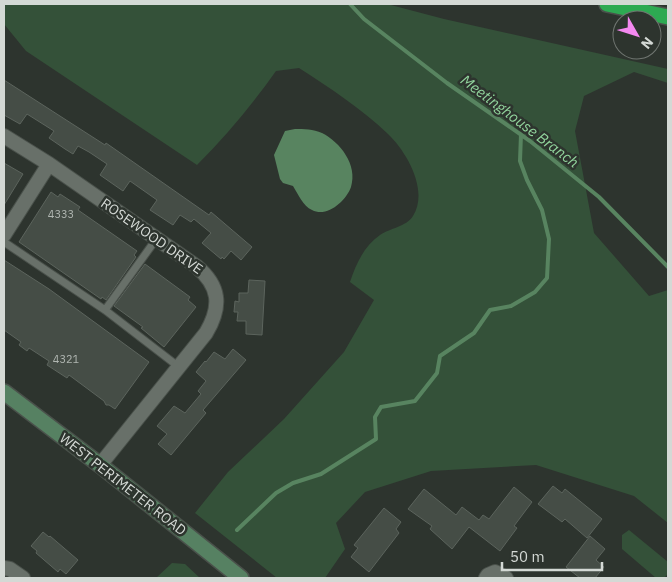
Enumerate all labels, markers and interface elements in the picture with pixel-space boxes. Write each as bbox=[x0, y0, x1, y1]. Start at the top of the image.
north arrow bbox=[612, 10, 662, 60]
text: N bbox=[637, 34, 657, 53]
water label: Meetinghouse Branch bbox=[457, 70, 583, 172]
street label: ROSEWOOD DRIVE bbox=[97, 194, 207, 278]
house number: 4333 bbox=[48, 207, 74, 221]
house number: 4321 bbox=[53, 352, 80, 366]
street label: WEST PERIMETER ROAD bbox=[56, 429, 190, 539]
scale bar bbox=[502, 540, 602, 572]
text: 50 m bbox=[510, 547, 545, 566]

